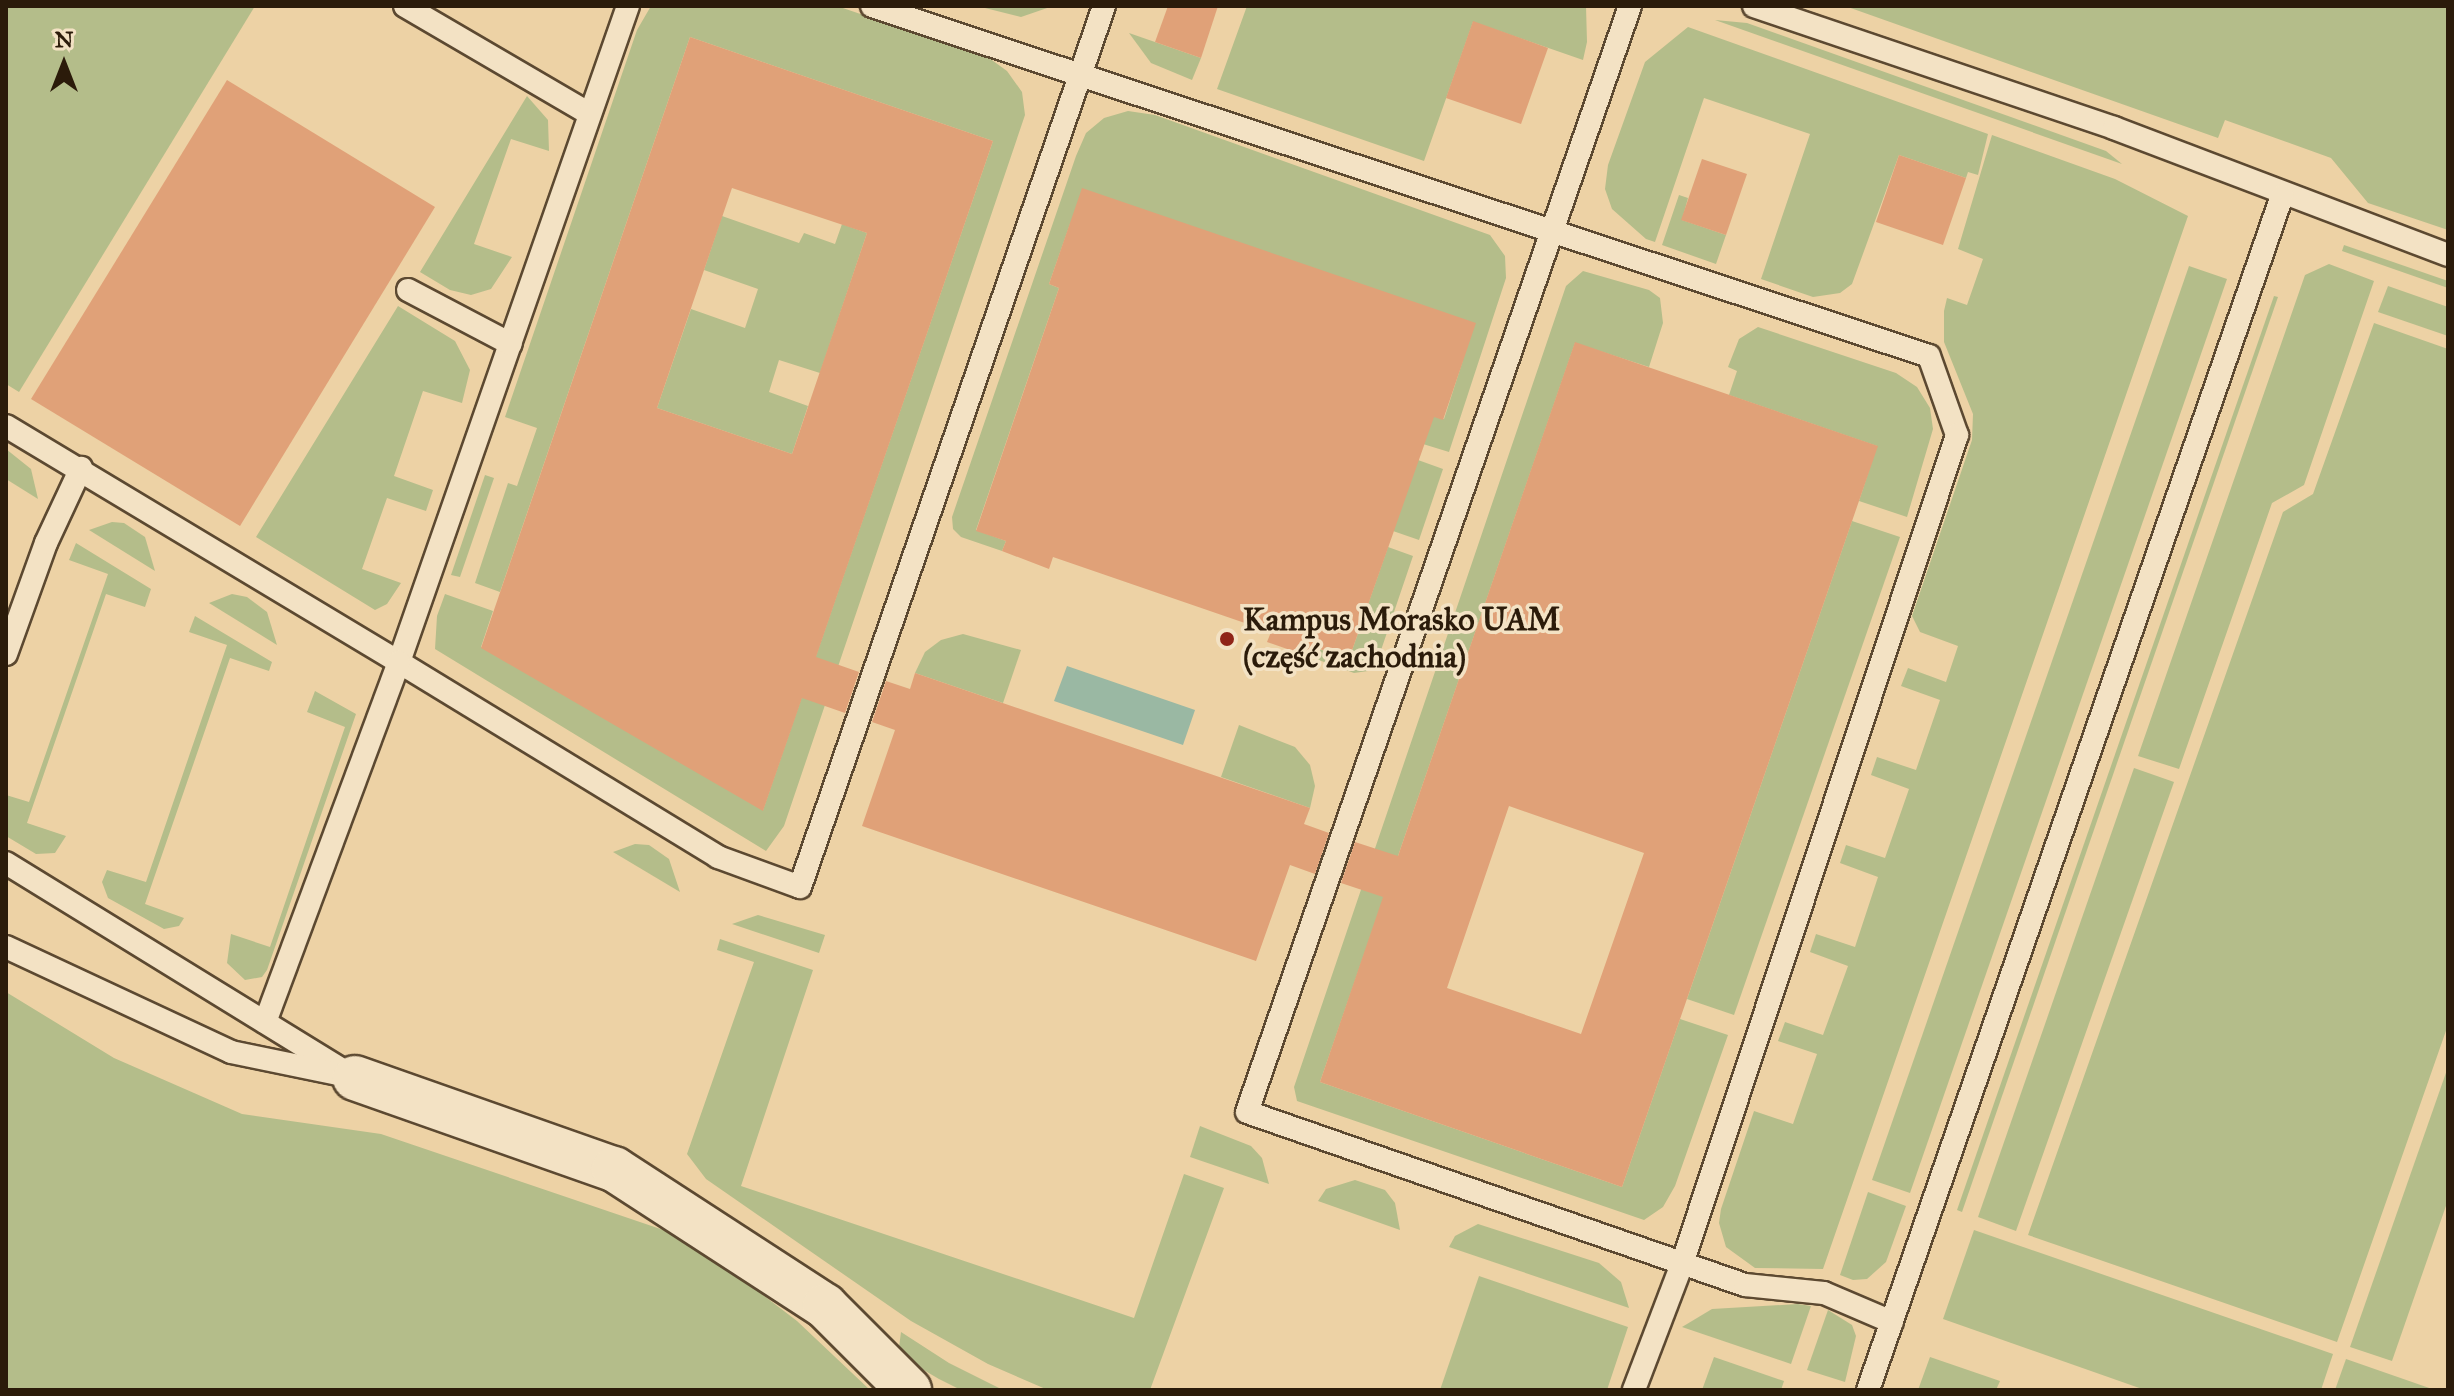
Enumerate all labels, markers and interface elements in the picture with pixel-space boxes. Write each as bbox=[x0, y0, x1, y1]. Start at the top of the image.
north arrow bbox=[24, 24, 104, 104]
text: N bbox=[55, 26, 73, 53]
place label: Kampus Morasko UAM (część zachodnia) bbox=[1243, 602, 1560, 677]
marker: Kampus Morasko UAM (część zachodnia) bbox=[1218, 630, 1236, 648]

